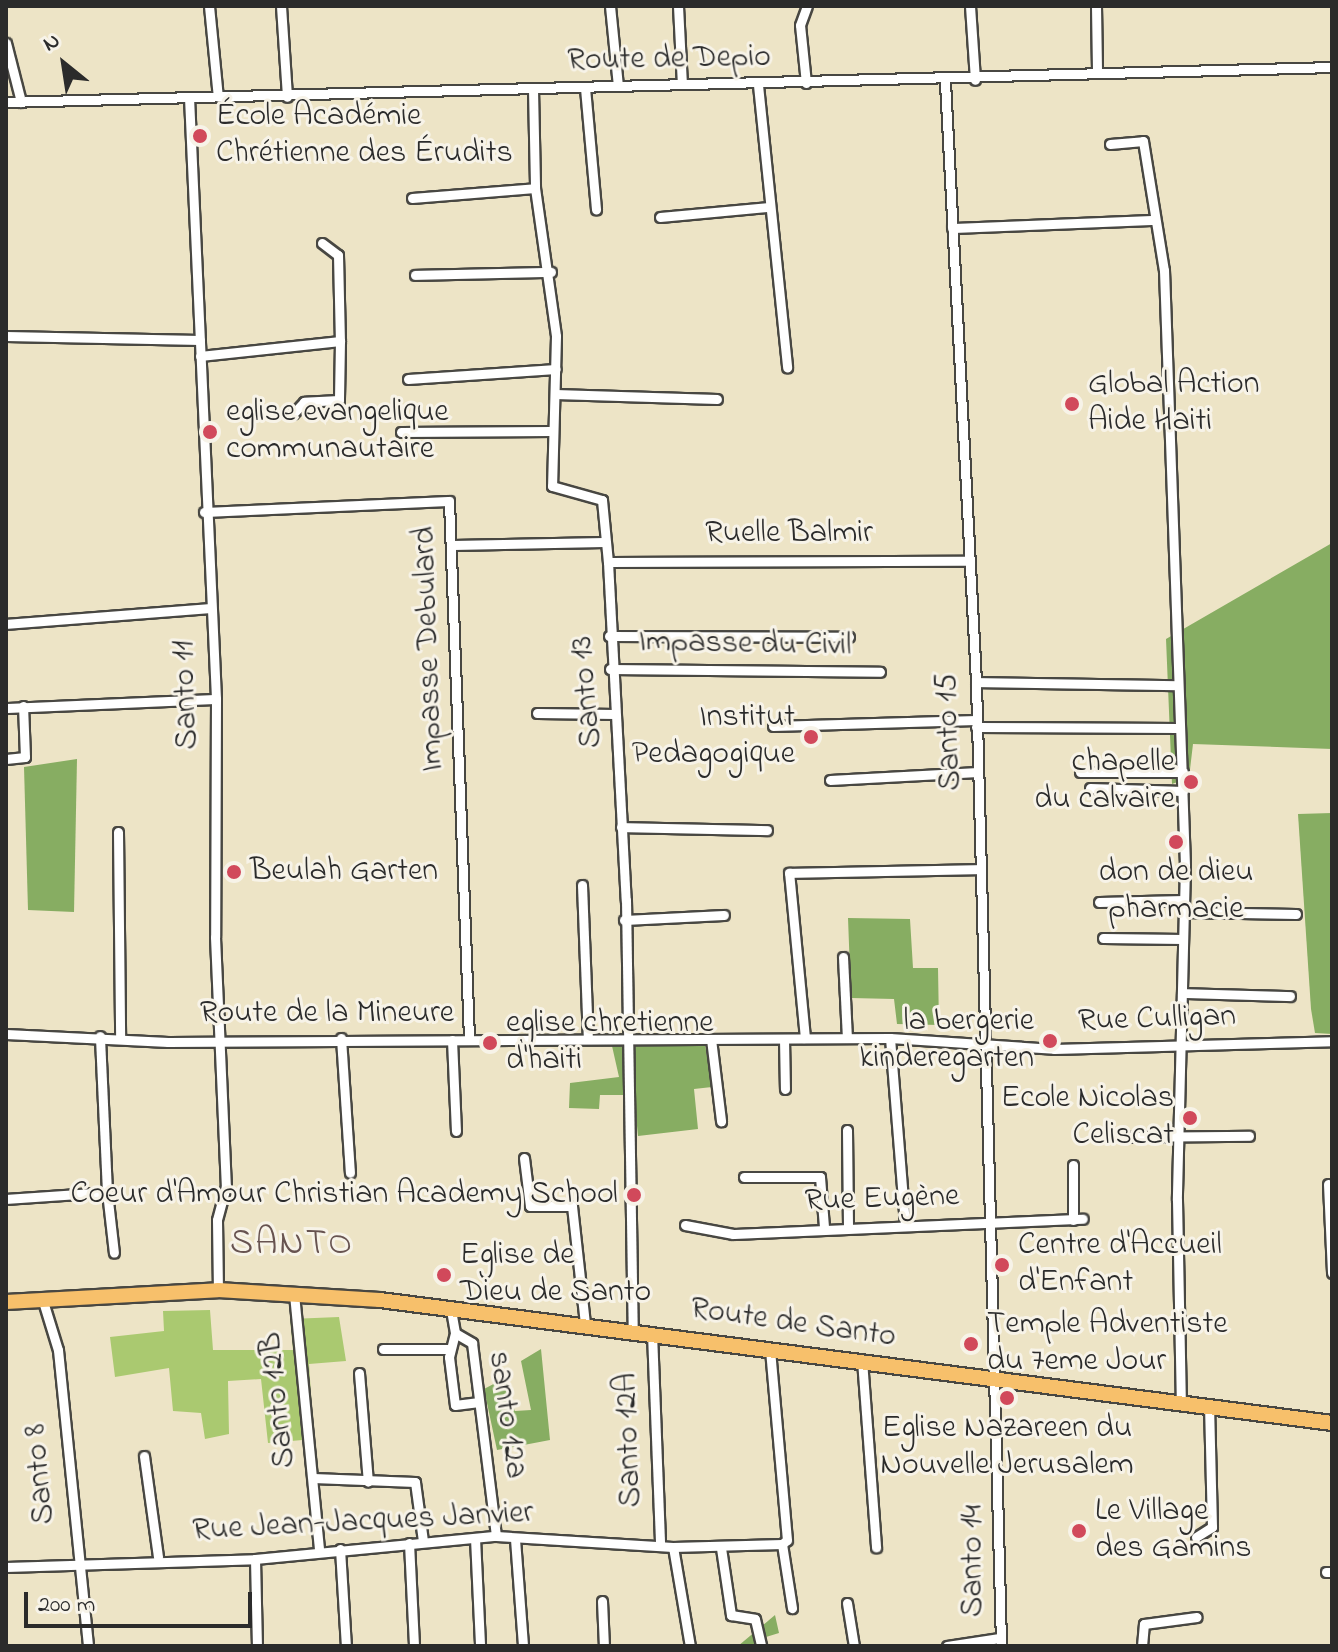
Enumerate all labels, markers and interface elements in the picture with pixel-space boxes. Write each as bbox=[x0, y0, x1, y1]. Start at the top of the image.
north arrow bbox=[24, 24, 104, 104]
text: N bbox=[38, 26, 66, 61]
street label: Route de Depio bbox=[567, 39, 771, 81]
place label: École Académie Chrétienne des Érudits bbox=[216, 99, 513, 174]
marker: École Académie Chrétienne des Érudits bbox=[191, 127, 209, 145]
place label: Global Action Aide Haiti bbox=[1088, 367, 1260, 442]
place label: eglise evangelique communautaire bbox=[226, 395, 449, 470]
marker: Global Action Aide Haiti bbox=[1063, 395, 1081, 413]
marker: eglise evangelique communautaire bbox=[201, 423, 219, 441]
street label: Ruelle Balmir bbox=[705, 515, 873, 553]
street label: Impasse Debulard bbox=[407, 526, 453, 772]
street label: Impasse du Civil bbox=[638, 624, 852, 666]
street label: Santo 13 bbox=[564, 634, 612, 750]
street label: Santo 11 bbox=[166, 640, 208, 750]
street label: Santo 15 bbox=[929, 673, 971, 791]
place label: Institut Pedagogique bbox=[632, 700, 795, 775]
marker: Institut Pedagogique bbox=[802, 728, 820, 746]
place label: chapelle du calvaire bbox=[1034, 745, 1175, 820]
marker: chapelle du calvaire bbox=[1182, 773, 1200, 791]
marker: don de dieu pharmacie bbox=[1167, 833, 1185, 851]
place label: Beulah Garten bbox=[250, 853, 438, 891]
place label: don de dieu pharmacie bbox=[1098, 855, 1254, 930]
marker: Beulah Garten bbox=[225, 863, 243, 881]
street label: Route de la Mineure bbox=[200, 995, 454, 1033]
street label: Rue Culligan bbox=[1077, 998, 1237, 1042]
place label: la bergerie kinderegarten bbox=[859, 1004, 1034, 1079]
place label: eglise chretienne d'haiti bbox=[506, 1006, 714, 1081]
marker: la bergerie kinderegarten bbox=[1041, 1032, 1059, 1050]
marker: eglise chretienne d'haiti bbox=[481, 1034, 499, 1052]
place label: Ecole Nicolas Celiscat bbox=[1001, 1081, 1174, 1156]
marker: Ecole Nicolas Celiscat bbox=[1181, 1109, 1199, 1127]
place label: Coeur d'Amour Christian Academy School bbox=[71, 1176, 618, 1214]
street label: Rue Eugène bbox=[804, 1178, 960, 1222]
marker: Coeur d'Amour Christian Academy School bbox=[625, 1186, 643, 1204]
district label: SANTO bbox=[230, 1223, 354, 1267]
place label: Centre d'Accueil d'Enfant bbox=[1018, 1228, 1222, 1303]
place label: Eglise de Dieu de Santo bbox=[460, 1238, 651, 1313]
marker: Centre d'Accueil d'Enfant bbox=[993, 1256, 1011, 1274]
marker: Eglise de Dieu de Santo bbox=[435, 1266, 453, 1284]
street label: Route de Santo bbox=[688, 1291, 898, 1357]
place label: Temple Adventiste du 7eme Jour bbox=[987, 1307, 1228, 1382]
street label: Santo 12B bbox=[253, 1330, 305, 1470]
marker: Temple Adventiste du 7eme Jour bbox=[962, 1335, 980, 1353]
street label: santo 12a bbox=[478, 1349, 534, 1481]
street label: Santo 12A bbox=[608, 1372, 652, 1508]
marker: Eglise Nazareen du Nouvelle Jerusalem bbox=[998, 1389, 1016, 1407]
place label: Eglise Nazareen du Nouvelle Jerusalem bbox=[880, 1411, 1134, 1486]
street label: Santo 8 bbox=[17, 1422, 65, 1526]
place label: Le Village des Gamins bbox=[1095, 1494, 1252, 1569]
street label: Rue Jean-Jacques Janvier bbox=[191, 1495, 535, 1551]
street label: Santo 14 bbox=[955, 1505, 993, 1617]
marker: Le Village des Gamins bbox=[1070, 1522, 1088, 1540]
scale bar bbox=[28, 1576, 256, 1626]
text: 200 m bbox=[38, 1588, 95, 1623]

